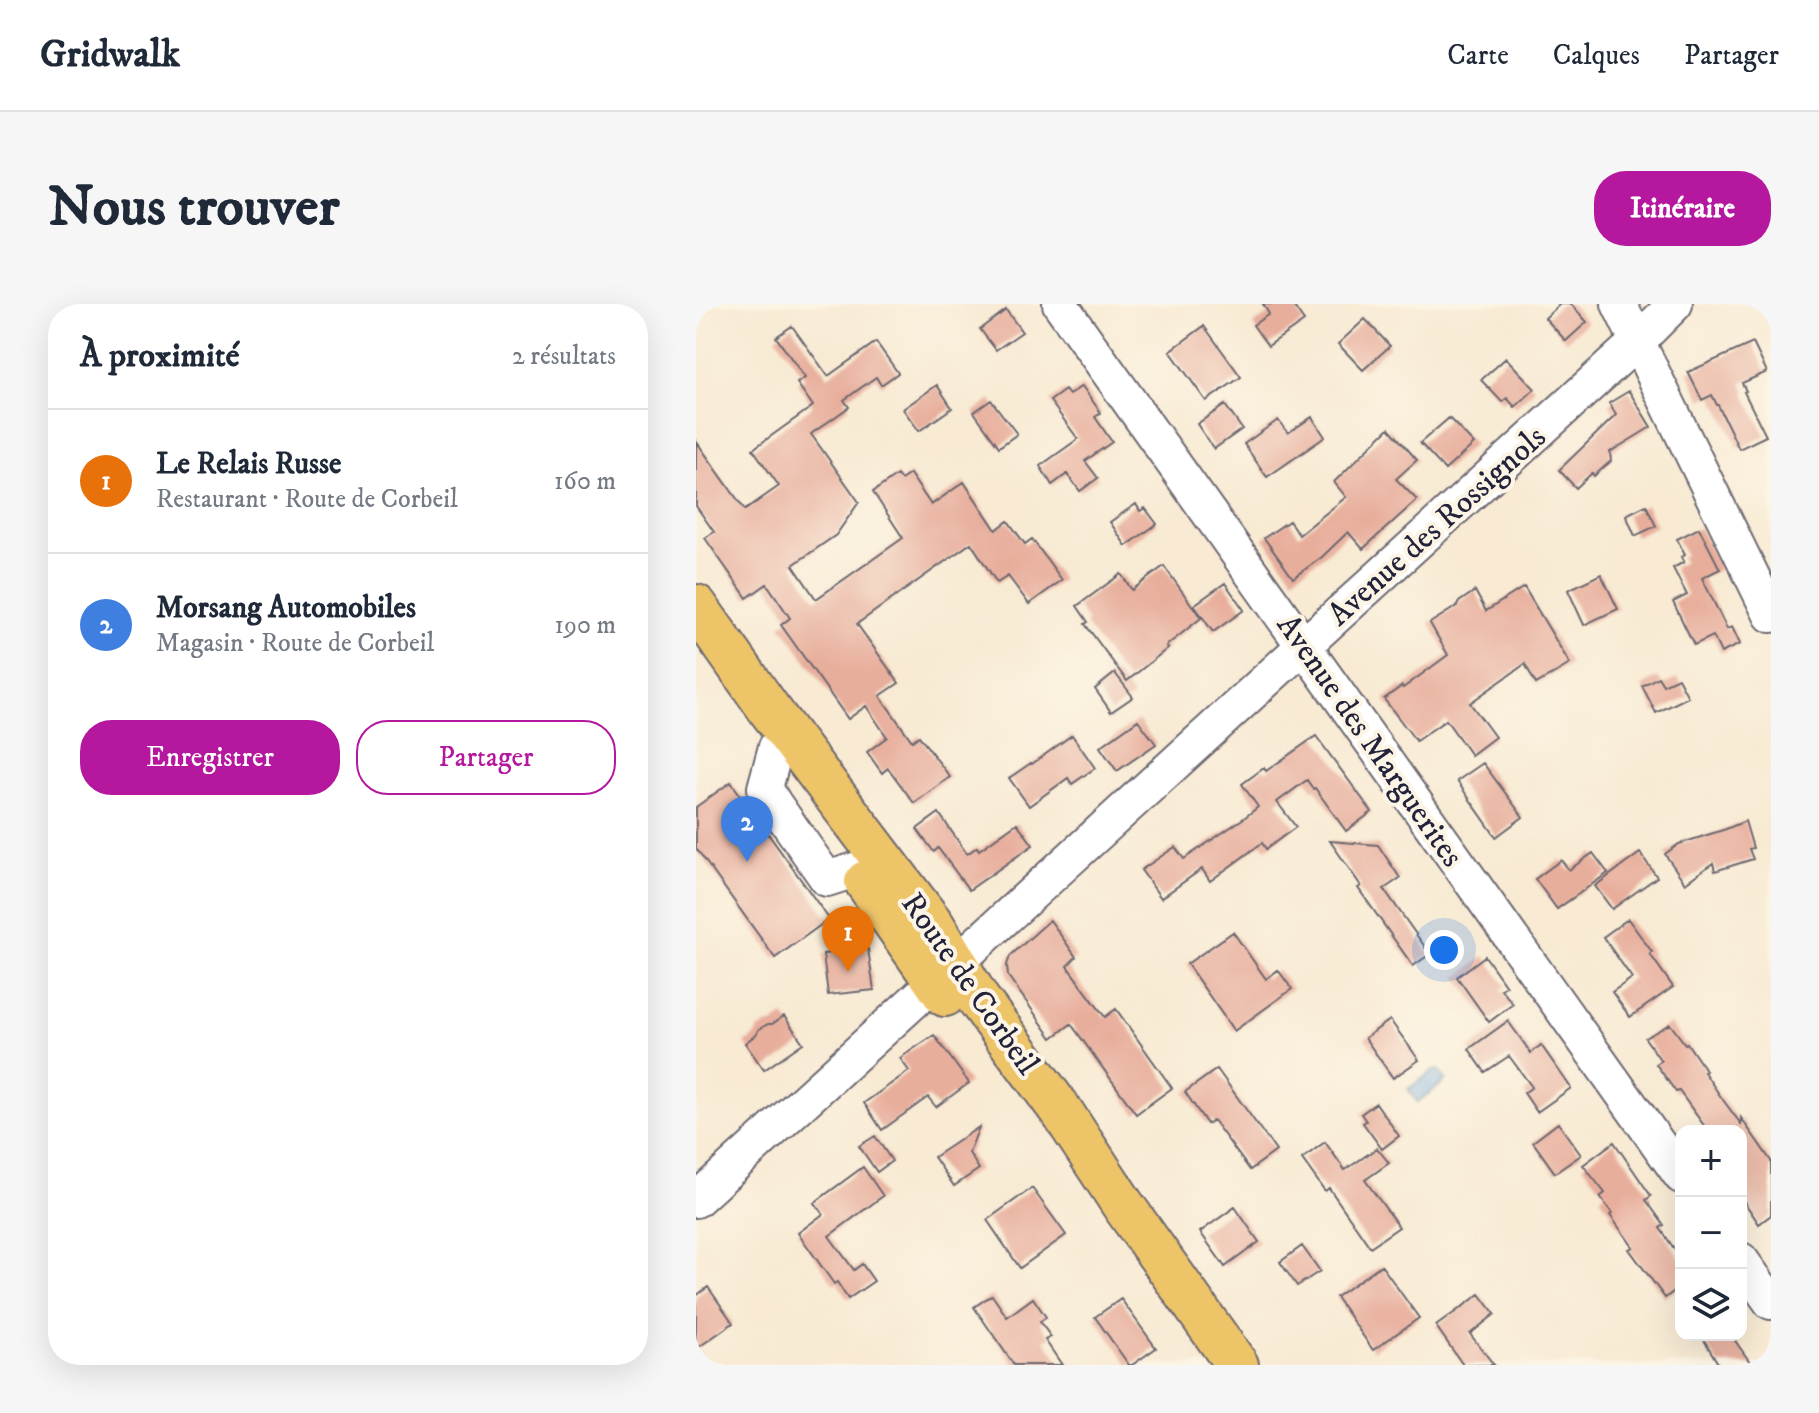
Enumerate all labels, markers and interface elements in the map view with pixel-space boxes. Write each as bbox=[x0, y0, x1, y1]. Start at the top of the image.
text: Gridwalk bbox=[40, 31, 180, 79]
text: Carte bbox=[1447, 38, 1509, 73]
text: Calques bbox=[1553, 38, 1640, 73]
text: Partager bbox=[1684, 38, 1779, 73]
button: Itinéraire bbox=[1594, 171, 1771, 246]
text: Nous trouver bbox=[48, 173, 339, 243]
text: À proximité bbox=[80, 335, 240, 377]
text: 2 résultats bbox=[512, 340, 616, 373]
street label: Avenue des Rossignols bbox=[1320, 418, 1555, 635]
text: Le Relais Russe bbox=[156, 446, 342, 483]
text: 1 bbox=[101, 465, 111, 498]
text: 160 m bbox=[554, 465, 616, 498]
text: Restaurant · Route de Corbeil bbox=[156, 483, 458, 516]
text: Morsang Automobiles bbox=[156, 590, 416, 627]
street label: Avenue des Marguerites bbox=[1267, 607, 1472, 875]
text: 2 bbox=[100, 609, 112, 642]
text: 190 m bbox=[554, 609, 616, 642]
text: Magasin · Route de Corbeil bbox=[156, 627, 434, 660]
button: Enregistrer bbox=[80, 720, 340, 795]
button: Partager bbox=[356, 720, 616, 795]
pin: 2 bbox=[721, 796, 773, 862]
street label: Route de Corbeil bbox=[892, 885, 1047, 1083]
pin: 1 bbox=[822, 906, 874, 972]
your location bbox=[1424, 930, 1464, 970]
map controls bbox=[1675, 1125, 1747, 1341]
button: + bbox=[1675, 1125, 1747, 1197]
button: − bbox=[1675, 1197, 1747, 1269]
button: layers bbox=[1675, 1269, 1747, 1341]

